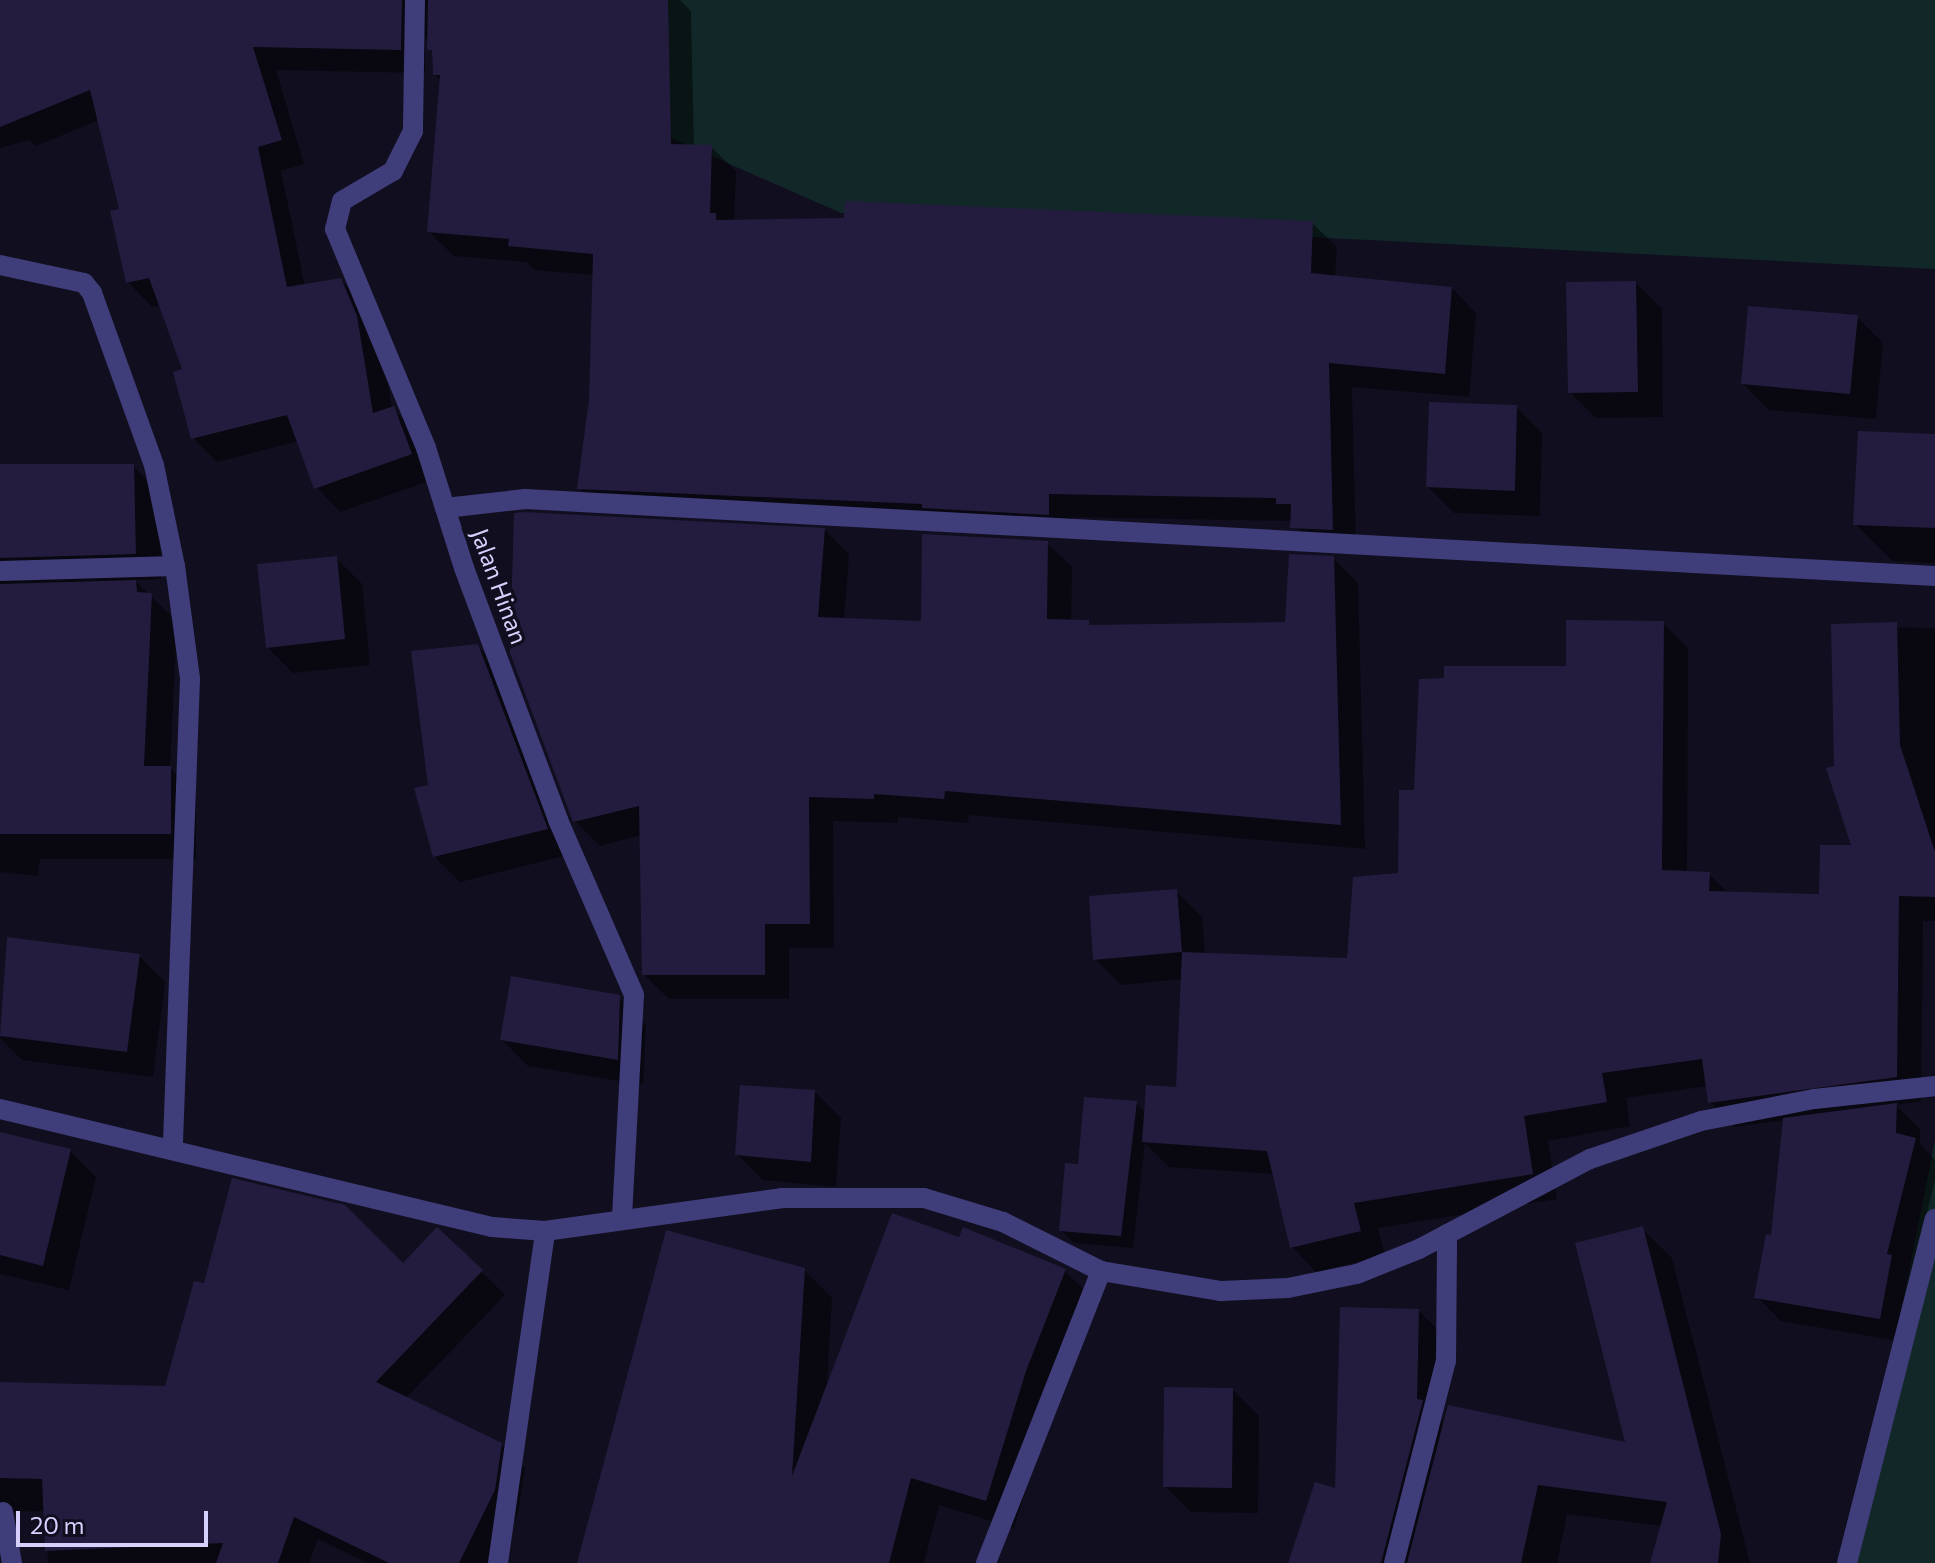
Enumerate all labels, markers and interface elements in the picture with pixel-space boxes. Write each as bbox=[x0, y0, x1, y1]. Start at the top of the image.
street label: Jalan Hinan bbox=[466, 524, 534, 648]
scale bar bbox=[20, 1495, 212, 1545]
text: 20 m bbox=[30, 1510, 84, 1539]

